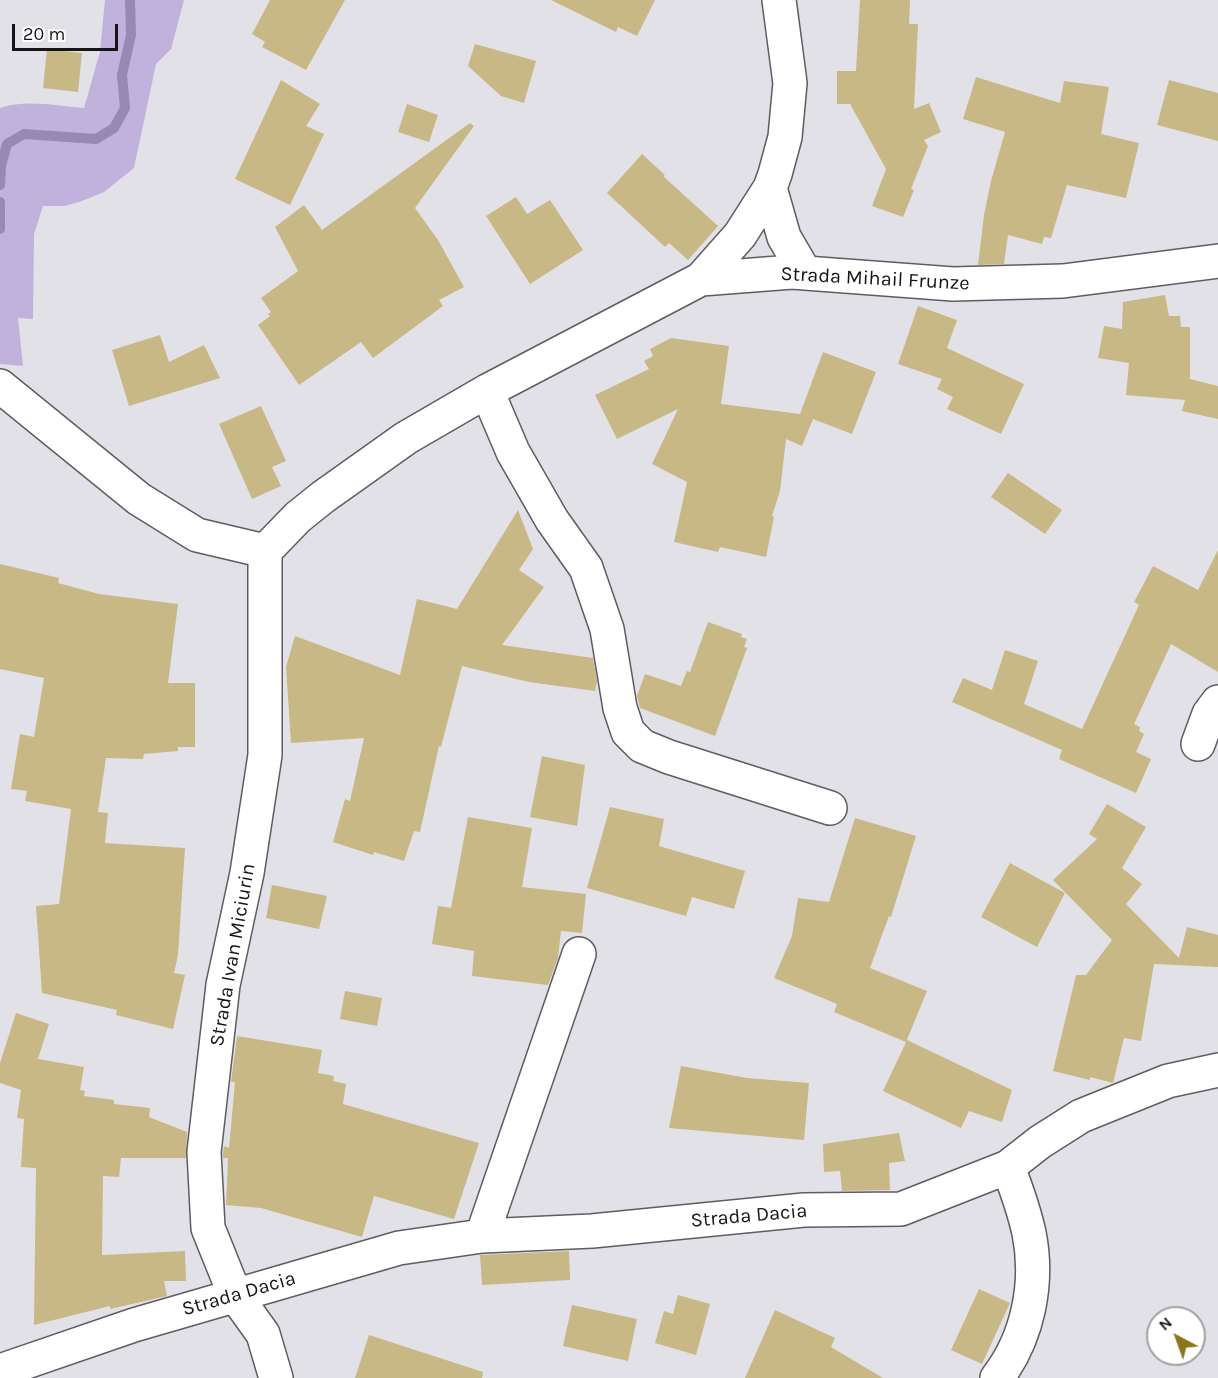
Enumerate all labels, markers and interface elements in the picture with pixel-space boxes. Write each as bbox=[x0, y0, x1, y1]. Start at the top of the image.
scale bar bbox=[15, 12, 122, 50]
text: 20 m bbox=[23, 23, 65, 45]
street label: Strada Mihail Frunze bbox=[780, 262, 970, 296]
street label: Strada Ivan Miciurin bbox=[205, 862, 261, 1048]
street label: Strada Dacia bbox=[690, 1199, 808, 1233]
street label: Strada Dacia bbox=[179, 1266, 299, 1322]
north arrow bbox=[1146, 1306, 1206, 1366]
text: N bbox=[1155, 1313, 1176, 1334]

